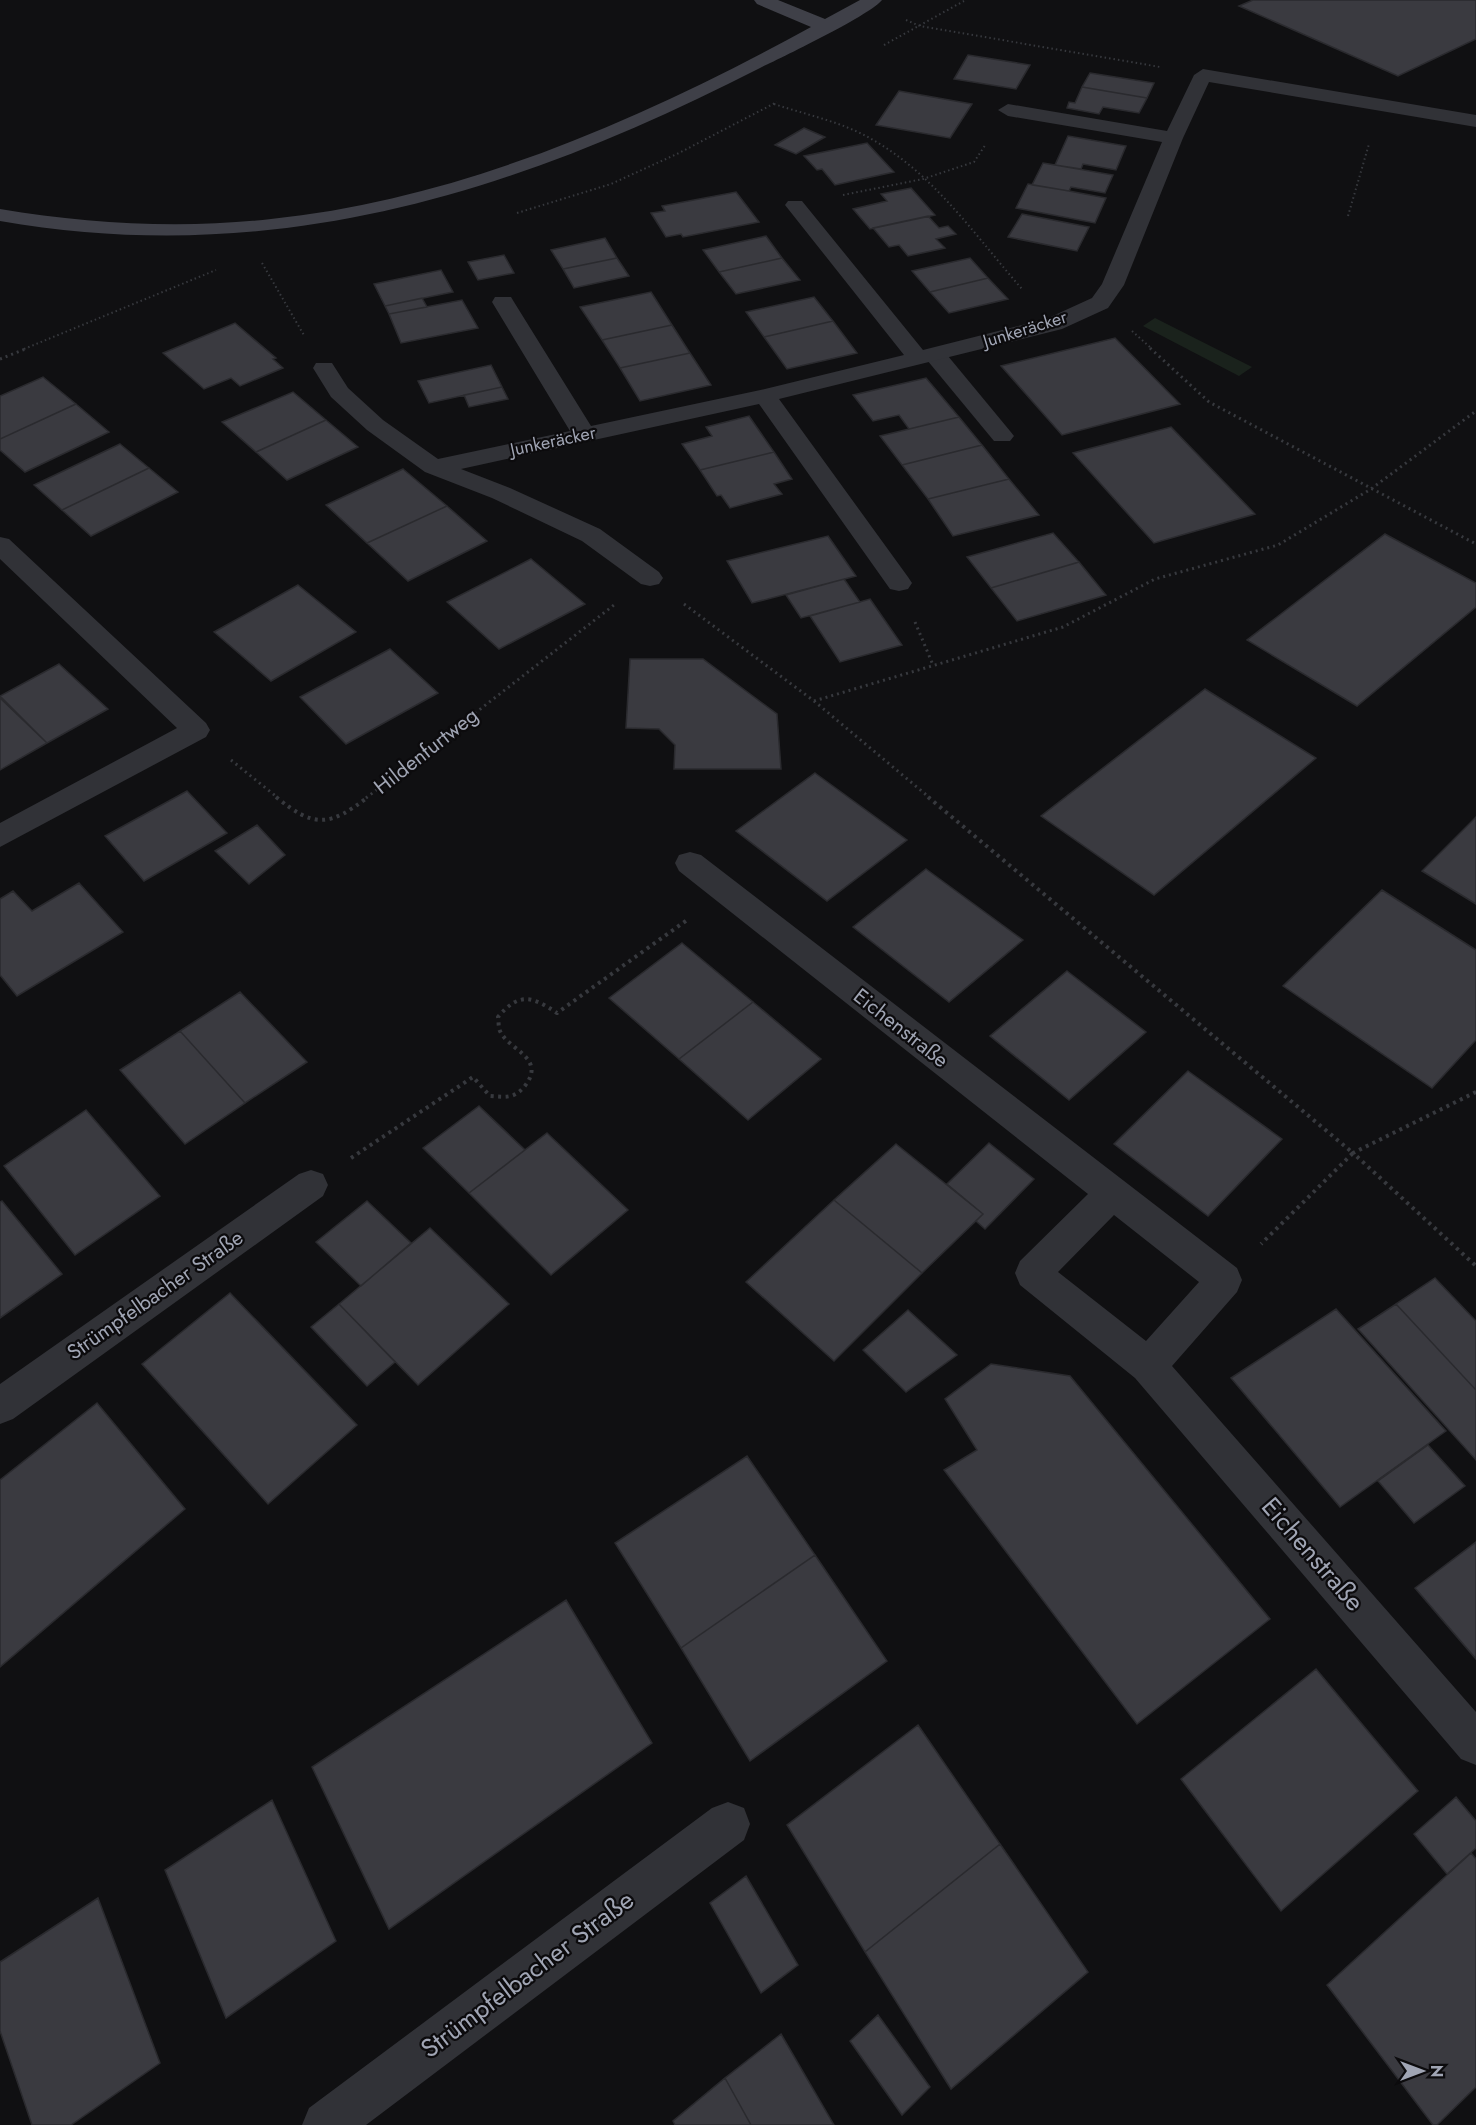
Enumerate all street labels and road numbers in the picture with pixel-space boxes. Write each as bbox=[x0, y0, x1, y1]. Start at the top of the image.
street label: Junkeräcker bbox=[978, 304, 1071, 355]
street label: Junkeräcker bbox=[506, 419, 599, 463]
street label: Hildenfurtweg bbox=[367, 701, 485, 801]
street label: Eichenstraße bbox=[847, 981, 955, 1075]
street label: Strümpfelbacher Straße bbox=[61, 1223, 249, 1367]
street label: Eichenstraße bbox=[1253, 1489, 1373, 1619]
street label: Strümpfelbacher Straße bbox=[412, 1881, 642, 2067]

